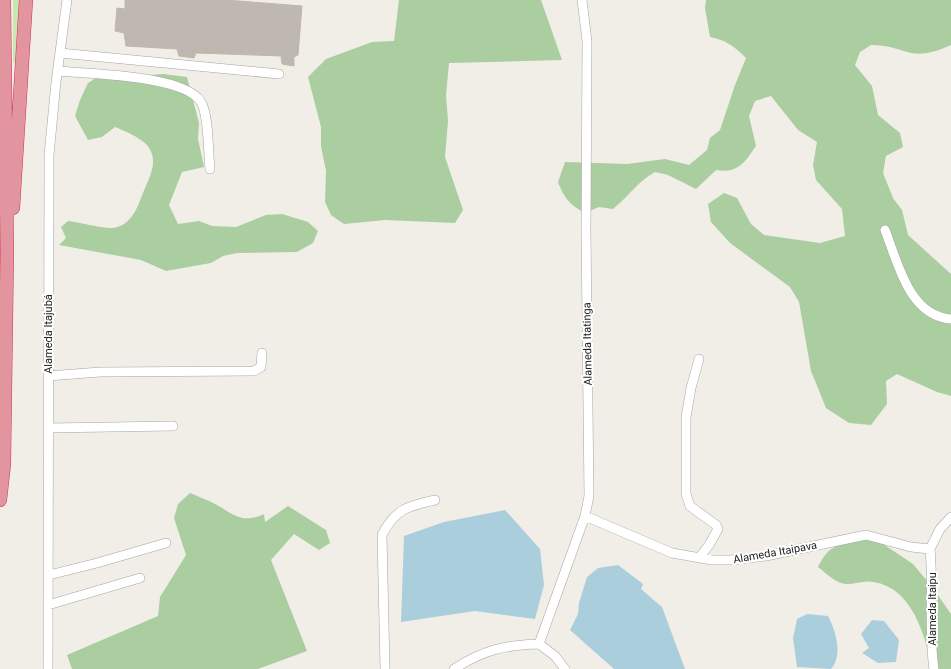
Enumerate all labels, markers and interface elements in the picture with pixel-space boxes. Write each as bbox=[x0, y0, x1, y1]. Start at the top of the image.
street label: Alameda Itajubá bbox=[42, 294, 55, 374]
street label: Alameda Itatinga bbox=[580, 302, 595, 386]
street label: Alameda Itaipava bbox=[732, 539, 818, 566]
street label: Alameda Itaipu bbox=[926, 572, 939, 646]

